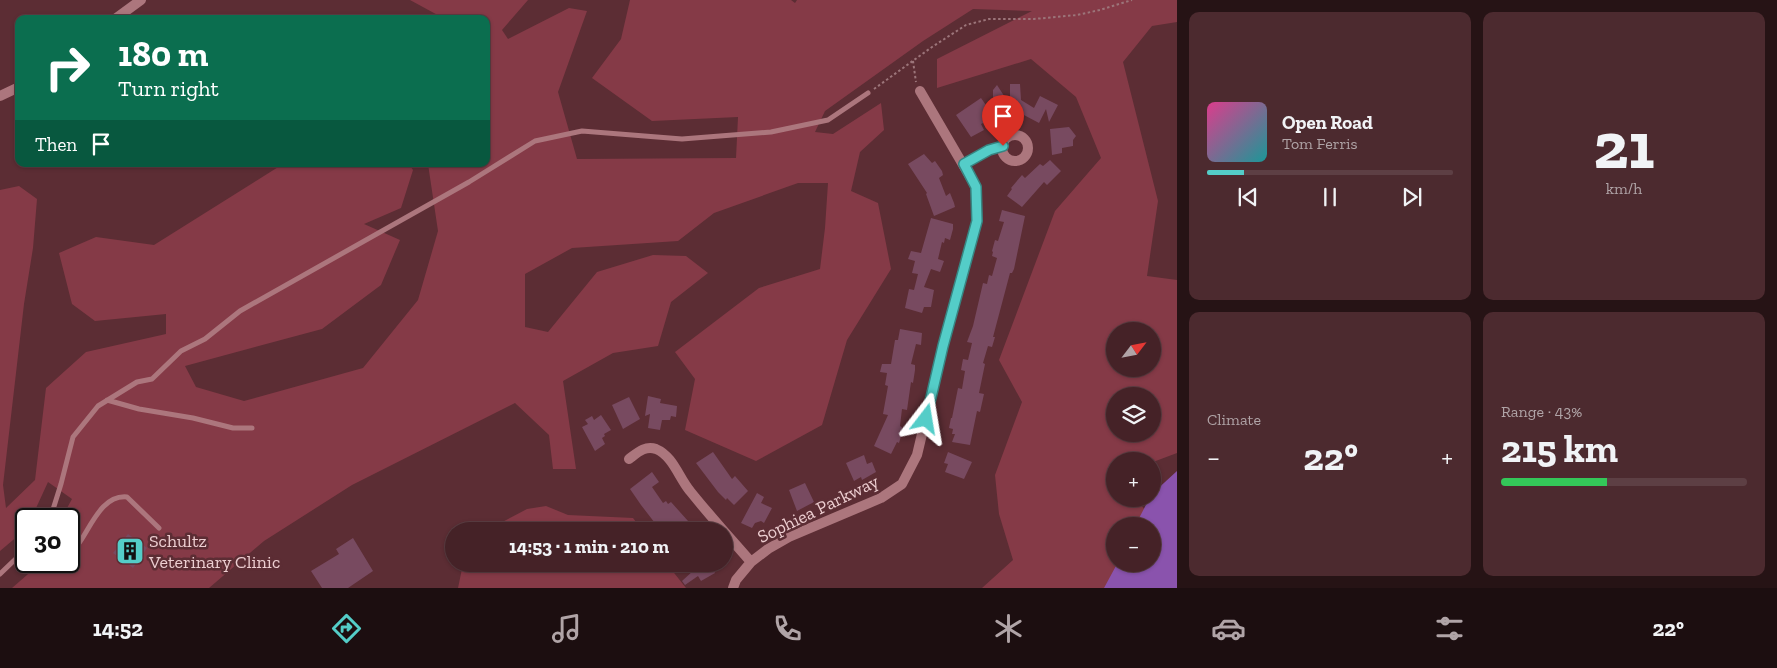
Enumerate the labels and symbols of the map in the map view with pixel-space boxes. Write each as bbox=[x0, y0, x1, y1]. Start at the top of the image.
pin bbox=[982, 95, 1024, 146]
north arrow bbox=[1106, 322, 1161, 378]
position arrow bbox=[899, 392, 951, 444]
street label: Sophiea Parkway bbox=[754, 470, 883, 548]
speed limit sign: 30 bbox=[15, 508, 80, 573]
place label: Schultz Veterinary Clinic bbox=[148, 530, 280, 573]
building icon: Schultz Veterinary Clinic bbox=[115, 536, 145, 566]

